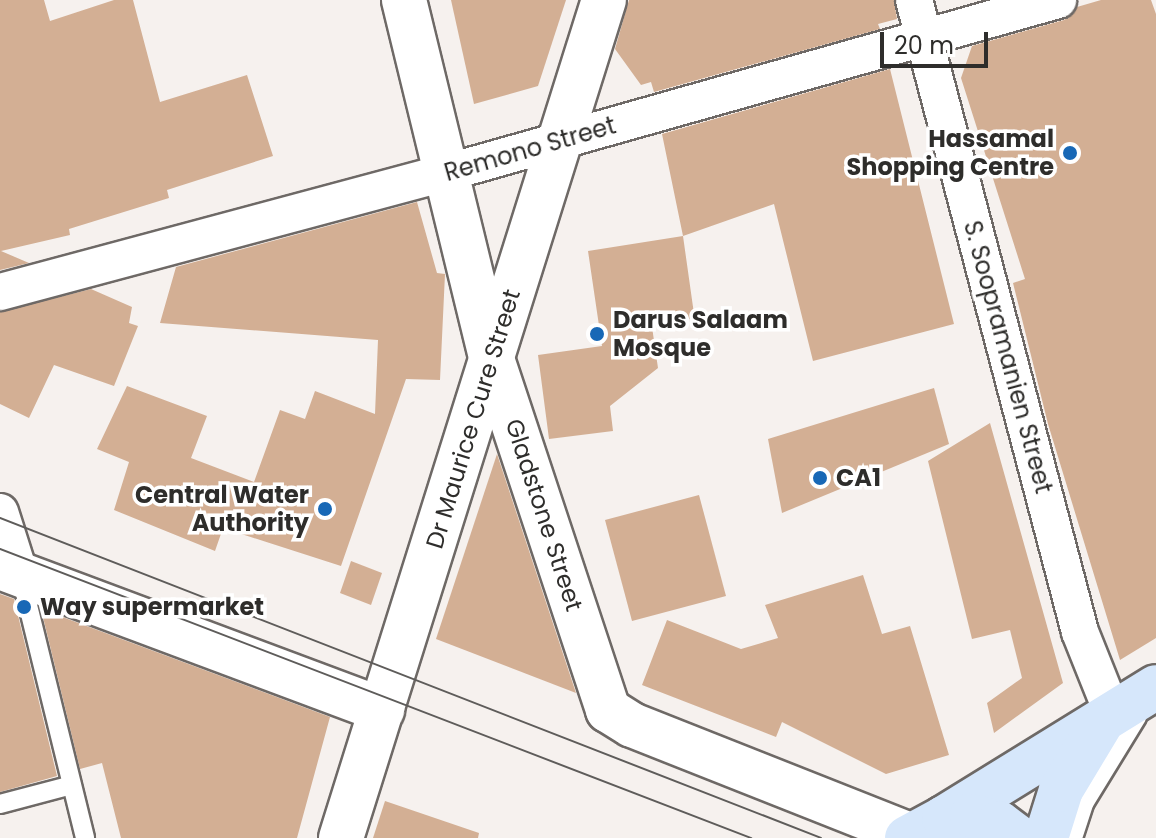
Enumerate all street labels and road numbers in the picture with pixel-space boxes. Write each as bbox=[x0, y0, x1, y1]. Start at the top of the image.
street label: Remono Street bbox=[441, 111, 619, 187]
street label: S. Soopramanien Street bbox=[958, 218, 1058, 496]
street label: Dr Maurice Cure Street bbox=[420, 286, 526, 552]
street label: Gladstone Street bbox=[499, 415, 589, 615]

